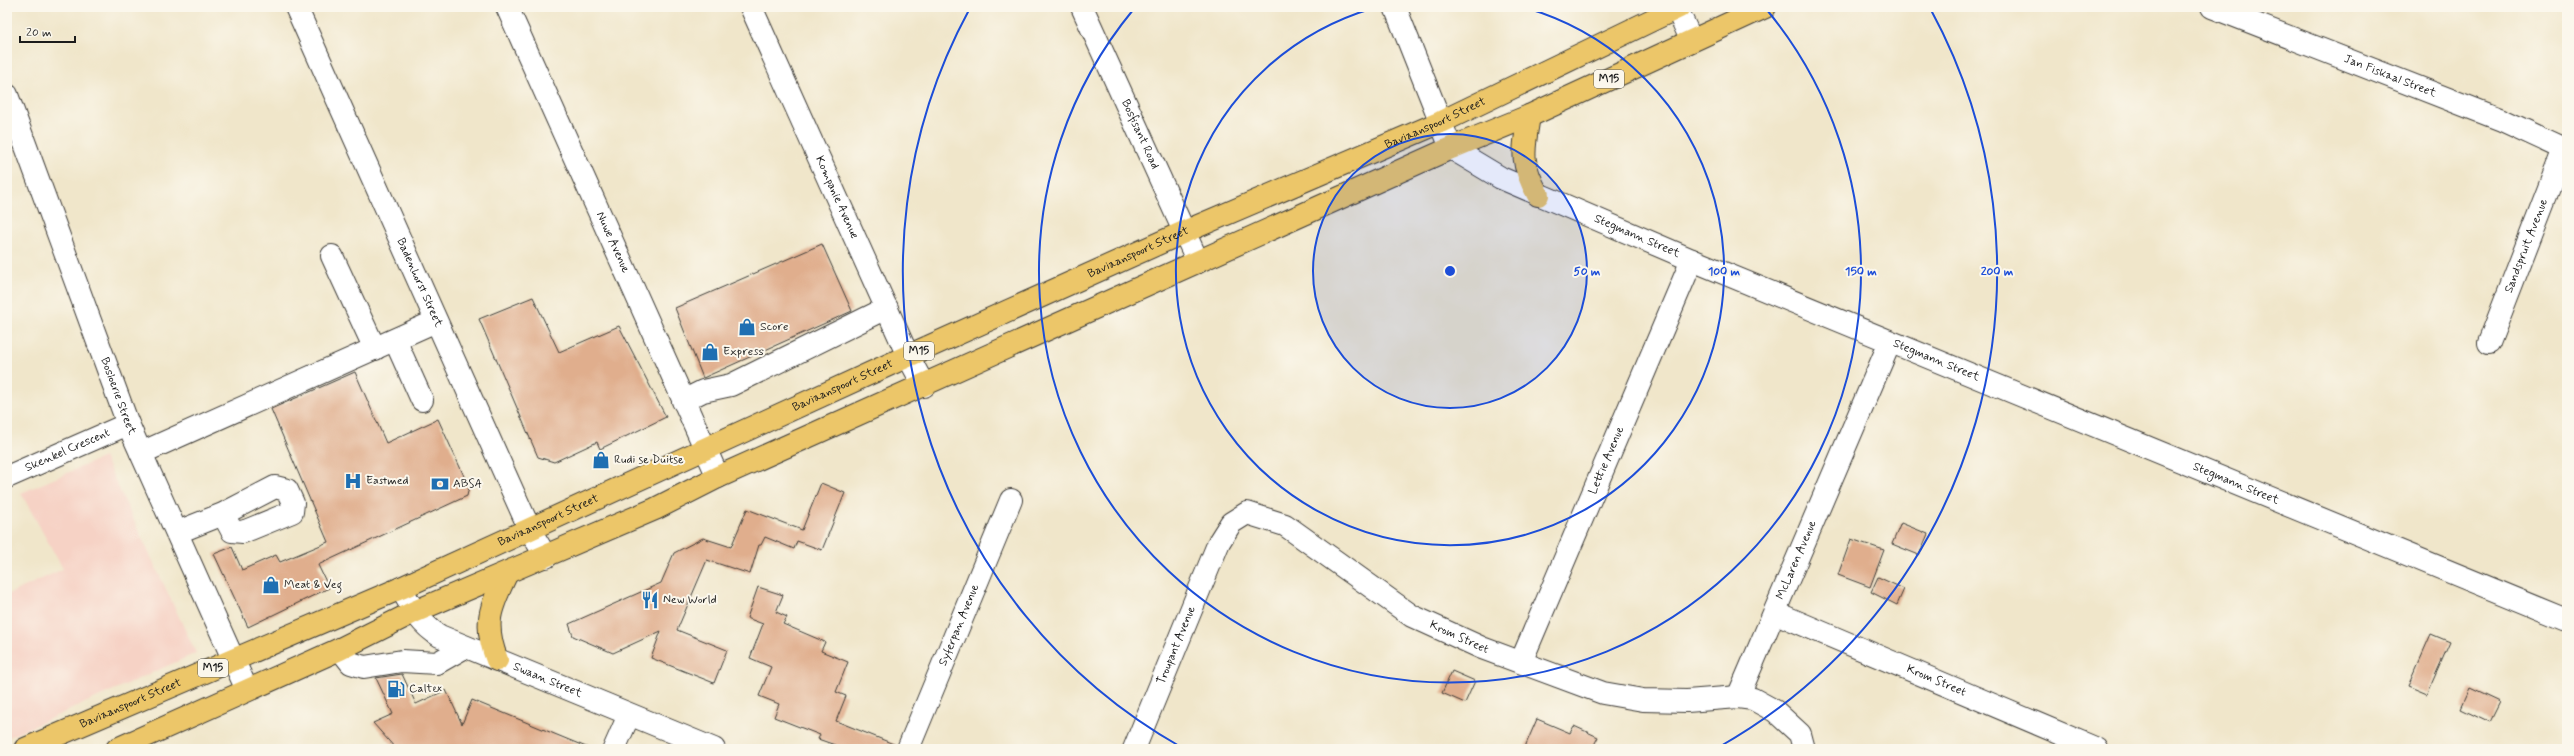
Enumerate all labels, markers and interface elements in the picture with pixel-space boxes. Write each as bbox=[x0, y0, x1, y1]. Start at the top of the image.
scale bar bbox=[20, 18, 75, 44]
text: 20 m bbox=[26, 25, 52, 41]
street label: Jan Fiskaal Street bbox=[2341, 51, 2439, 102]
road number: M15 bbox=[1594, 70, 1624, 88]
street label: Baviaanspoort Street bbox=[1382, 93, 1489, 153]
street label: Bosfisant Road bbox=[1117, 97, 1163, 172]
street label: Kompanie Avenue bbox=[811, 154, 862, 242]
street label: Sandspruit Avenue bbox=[2501, 196, 2552, 295]
street label: Nuwe Avenue bbox=[592, 209, 634, 276]
street label: Stegmann Street bbox=[1591, 211, 1682, 262]
street label: Baviaanspoort Street bbox=[1085, 223, 1191, 282]
street label: Badenhorst Street bbox=[392, 235, 446, 330]
centre of rings bbox=[1443, 264, 1457, 278]
text: 50 m bbox=[1574, 264, 1601, 280]
text: 100 m bbox=[1708, 264, 1741, 280]
text: 150 m bbox=[1845, 264, 1877, 280]
text: 200 m bbox=[1981, 264, 2014, 280]
shop icon: Score bbox=[737, 317, 757, 337]
place label: Score bbox=[760, 319, 788, 335]
street label: Stegmann Street bbox=[1891, 336, 1982, 385]
shop icon: Express bbox=[700, 342, 720, 362]
road number: M15 bbox=[904, 342, 934, 360]
place label: Express bbox=[723, 344, 764, 360]
street label: Bosloerie Street bbox=[96, 355, 140, 438]
street label: Baviaanspoort Street bbox=[790, 356, 896, 416]
street label: Lettie Avenue bbox=[1585, 424, 1628, 497]
street label: Skenkel Crescent bbox=[23, 425, 113, 476]
shop icon: Rudi se Duitse bbox=[591, 450, 611, 470]
place label: Rudi se Duitse bbox=[614, 452, 684, 468]
street label: Stegmann Street bbox=[2190, 459, 2282, 509]
hospital icon: Eastmed bbox=[343, 471, 363, 491]
place label: Eastmed bbox=[366, 473, 409, 489]
bank icon: ABSA bbox=[430, 474, 450, 494]
place label: ABSA bbox=[453, 476, 482, 492]
street label: Baviaanspoort Street bbox=[495, 490, 602, 551]
street label: McLaren Avenue bbox=[1773, 518, 1821, 602]
shop icon: Meat & Veg bbox=[261, 575, 281, 595]
place label: Meat & Veg bbox=[284, 577, 343, 594]
street label: Syferpan Avenue bbox=[935, 582, 983, 668]
restaurant icon: New World bbox=[640, 590, 660, 610]
place label: New World bbox=[663, 592, 717, 608]
street label: Troupant Avenue bbox=[1153, 603, 1200, 687]
street label: Krom Street bbox=[1427, 617, 1491, 658]
road number: M15 bbox=[198, 659, 228, 677]
street label: Swaan Street bbox=[510, 659, 585, 702]
street label: Krom Street bbox=[1904, 661, 1969, 701]
street label: Baviaanspoort Street bbox=[77, 675, 184, 733]
fuel station icon: Caltex bbox=[386, 679, 406, 699]
place label: Caltex bbox=[409, 681, 442, 697]

